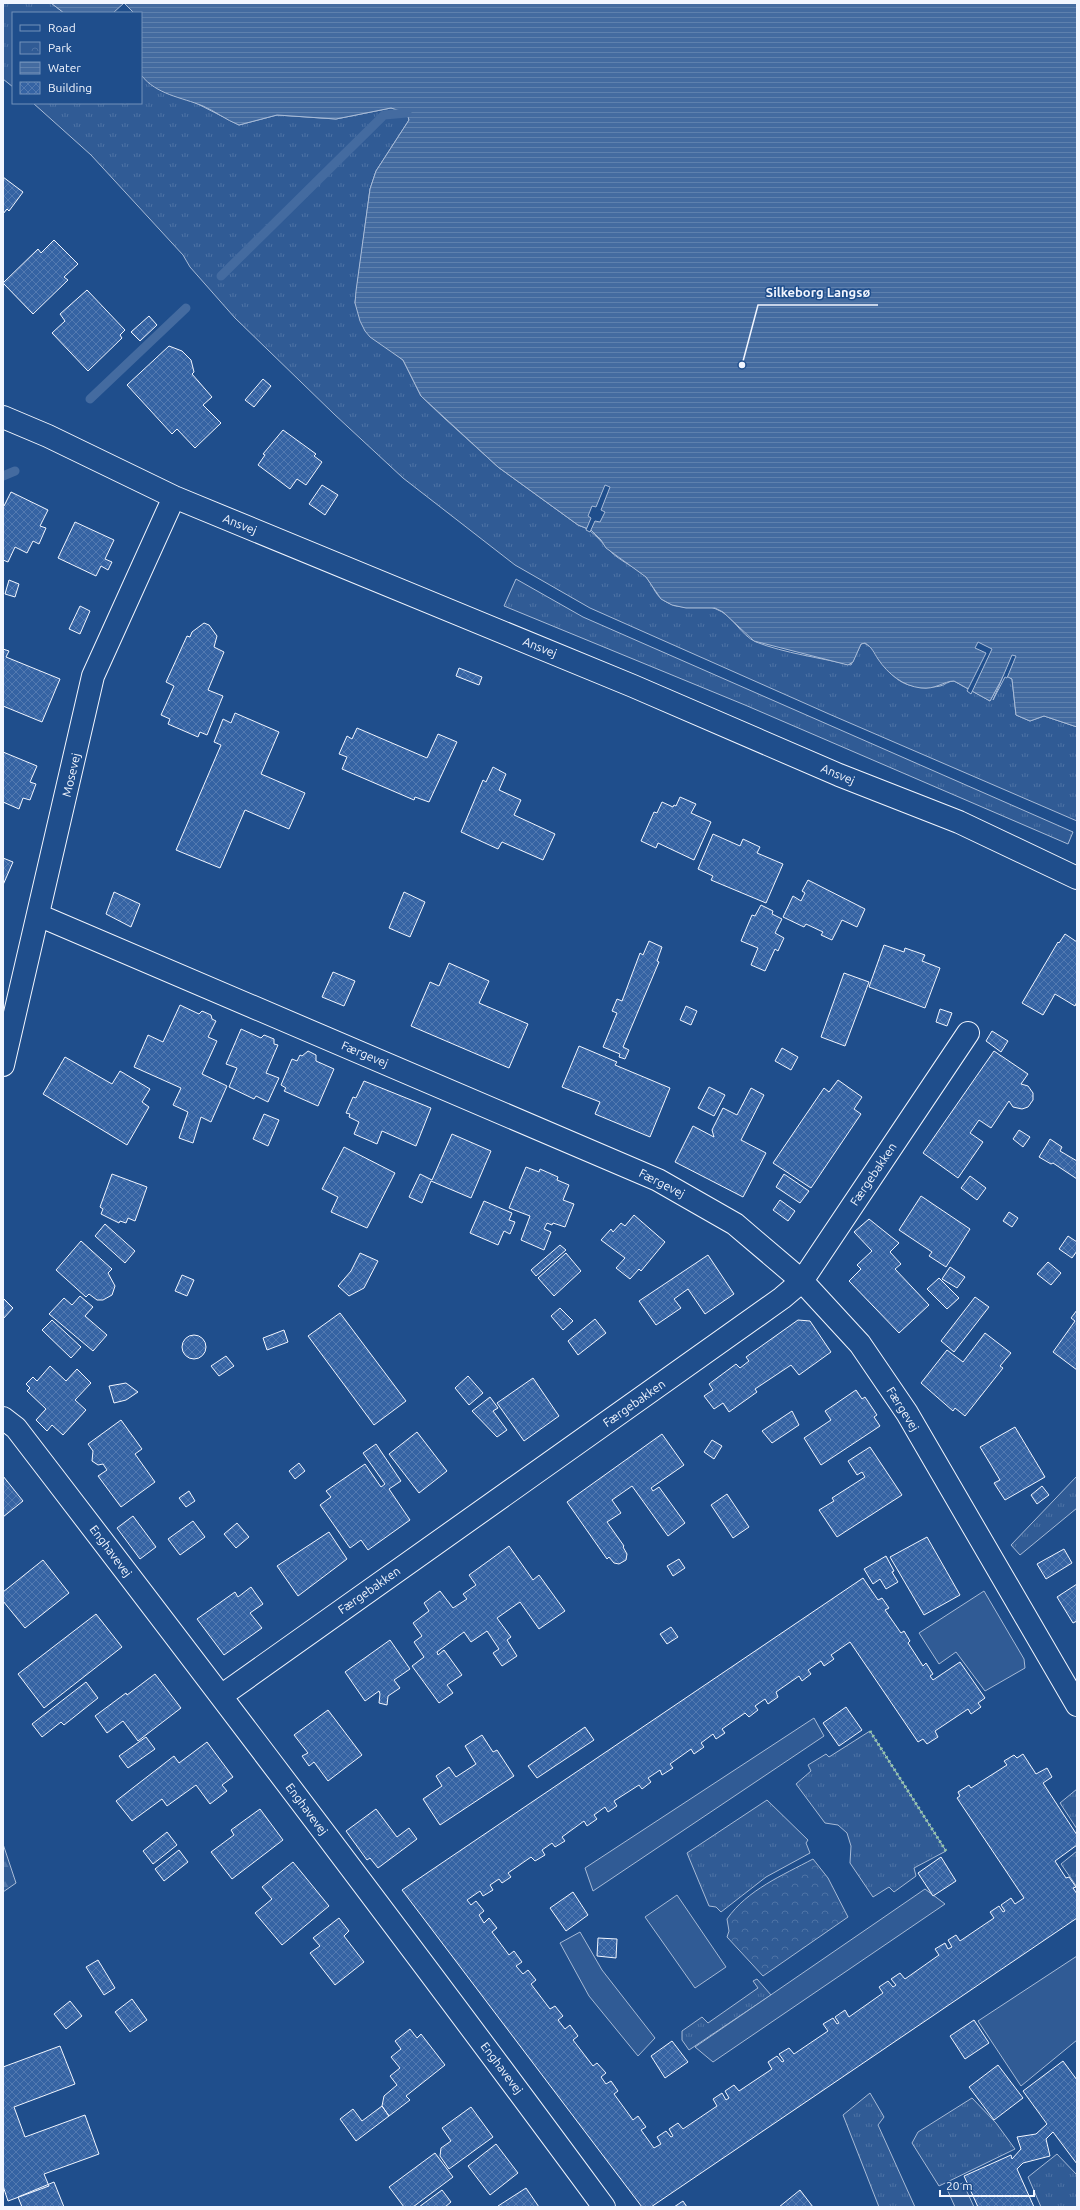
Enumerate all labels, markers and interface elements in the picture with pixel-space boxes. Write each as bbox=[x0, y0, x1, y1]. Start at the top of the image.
legend bbox=[12, 12, 142, 104]
text: Road bbox=[48, 21, 76, 34]
text: Park bbox=[48, 41, 72, 54]
text: Water bbox=[48, 61, 81, 74]
text: Building bbox=[48, 81, 92, 94]
callout: Silkeborg Langsø bbox=[758, 280, 878, 305]
text: Silkeborg Langsø bbox=[766, 285, 870, 299]
street label: Ansvej bbox=[221, 511, 259, 537]
street label: Ansvej bbox=[521, 634, 559, 660]
street label: Mosevej bbox=[60, 752, 82, 798]
street label: Ansvej bbox=[819, 761, 857, 787]
street label: Færgevej bbox=[340, 1038, 390, 1070]
street label: Færgebakken bbox=[847, 1140, 899, 1208]
street label: Færgevej bbox=[637, 1166, 687, 1200]
street label: Færgebakken bbox=[600, 1377, 668, 1429]
street label: Færgevej bbox=[884, 1385, 922, 1434]
street label: Enghavevej bbox=[87, 1523, 135, 1579]
street label: Færgebakken bbox=[335, 1564, 403, 1616]
street label: Enghavevej bbox=[283, 1781, 331, 1837]
street label: Enghavevej bbox=[478, 2040, 526, 2096]
scale bar bbox=[940, 2172, 1034, 2198]
text: 20 m bbox=[946, 2179, 973, 2192]

